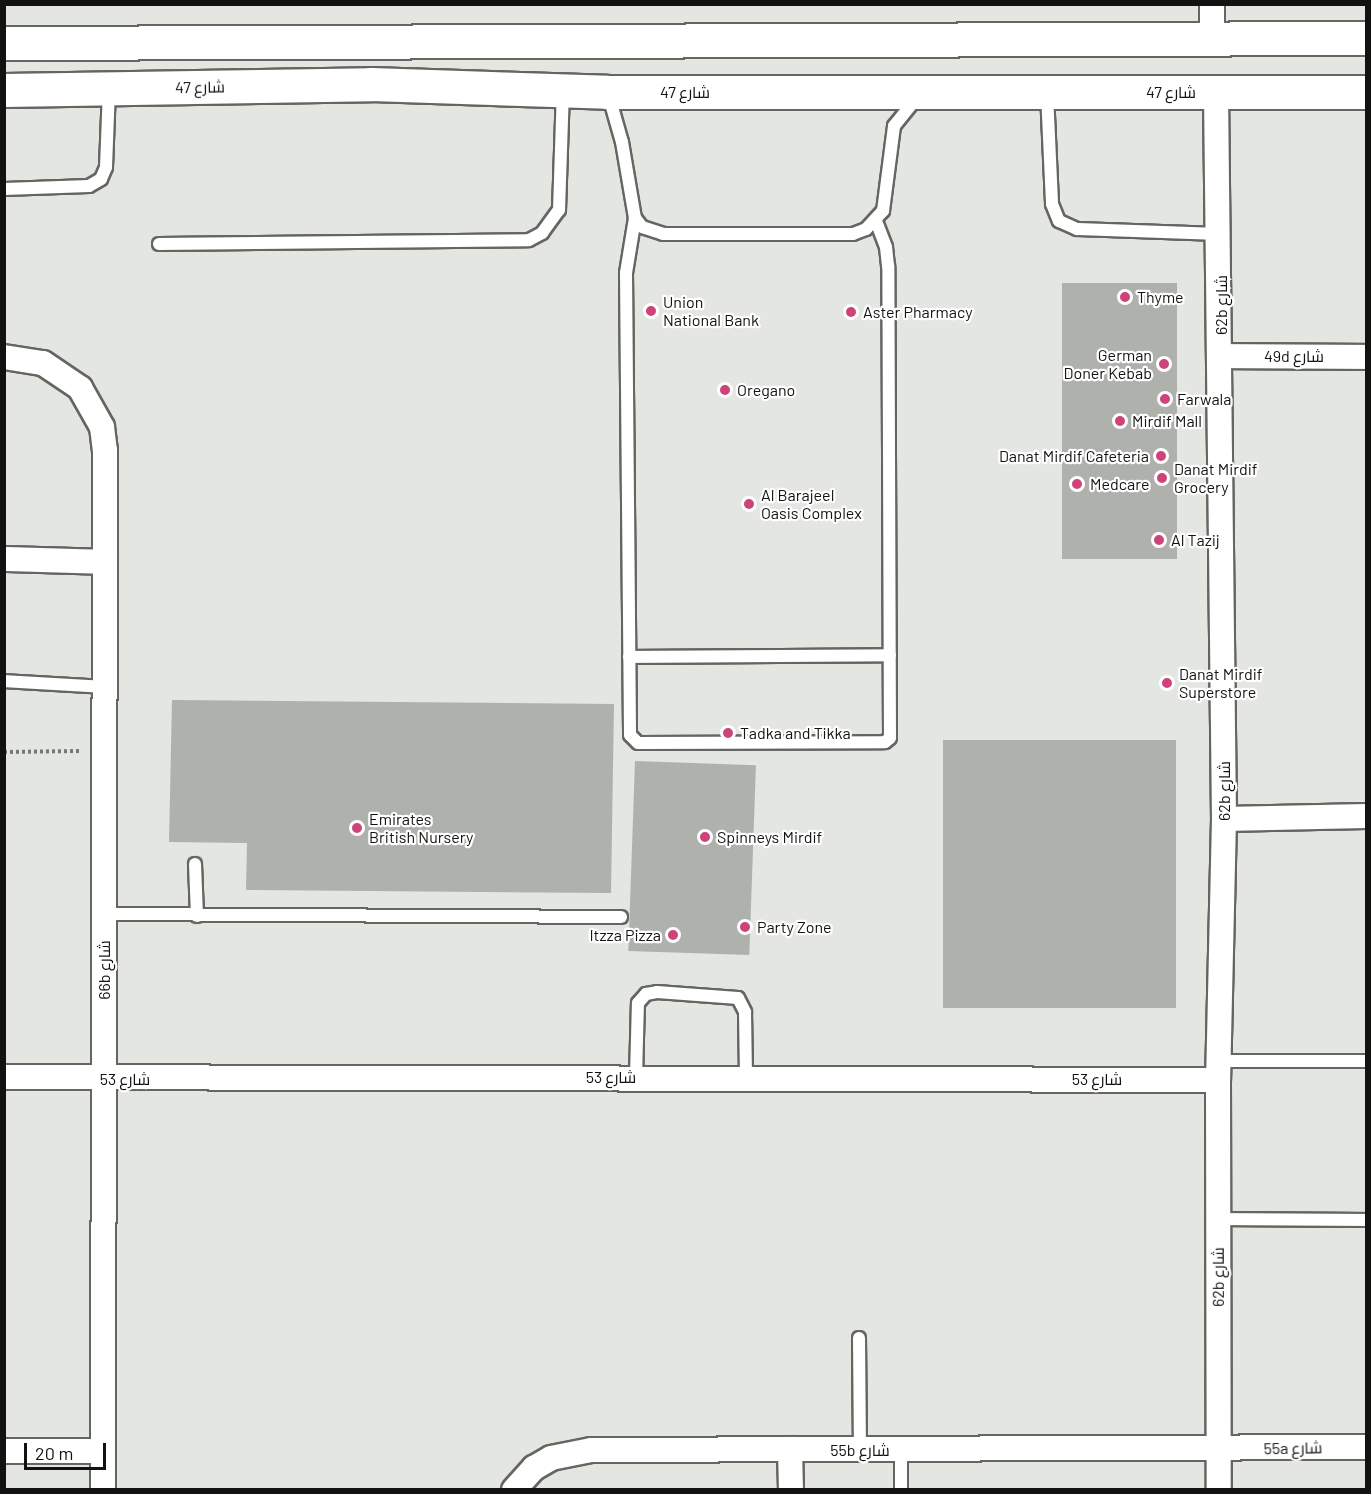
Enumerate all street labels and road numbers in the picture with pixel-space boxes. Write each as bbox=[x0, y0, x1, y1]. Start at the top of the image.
street label: شارع 47 bbox=[175, 77, 225, 97]
street label: شارع 47 bbox=[660, 82, 710, 102]
street label: شارع 47 bbox=[1146, 82, 1196, 102]
street label: 62b شارع bbox=[1211, 275, 1231, 335]
street label: 49d شارع bbox=[1264, 346, 1324, 366]
street label: 62b شارع bbox=[1214, 761, 1234, 821]
street label: 66b شارع bbox=[94, 940, 114, 1000]
street label: شارع 53 bbox=[586, 1067, 636, 1087]
street label: شارع 53 bbox=[100, 1069, 150, 1089]
street label: شارع 53 bbox=[1072, 1069, 1122, 1089]
street label: 62b شارع bbox=[1208, 1247, 1228, 1307]
street label: 55a شارع bbox=[1263, 1438, 1323, 1458]
street label: 55b شارع bbox=[830, 1440, 890, 1460]

